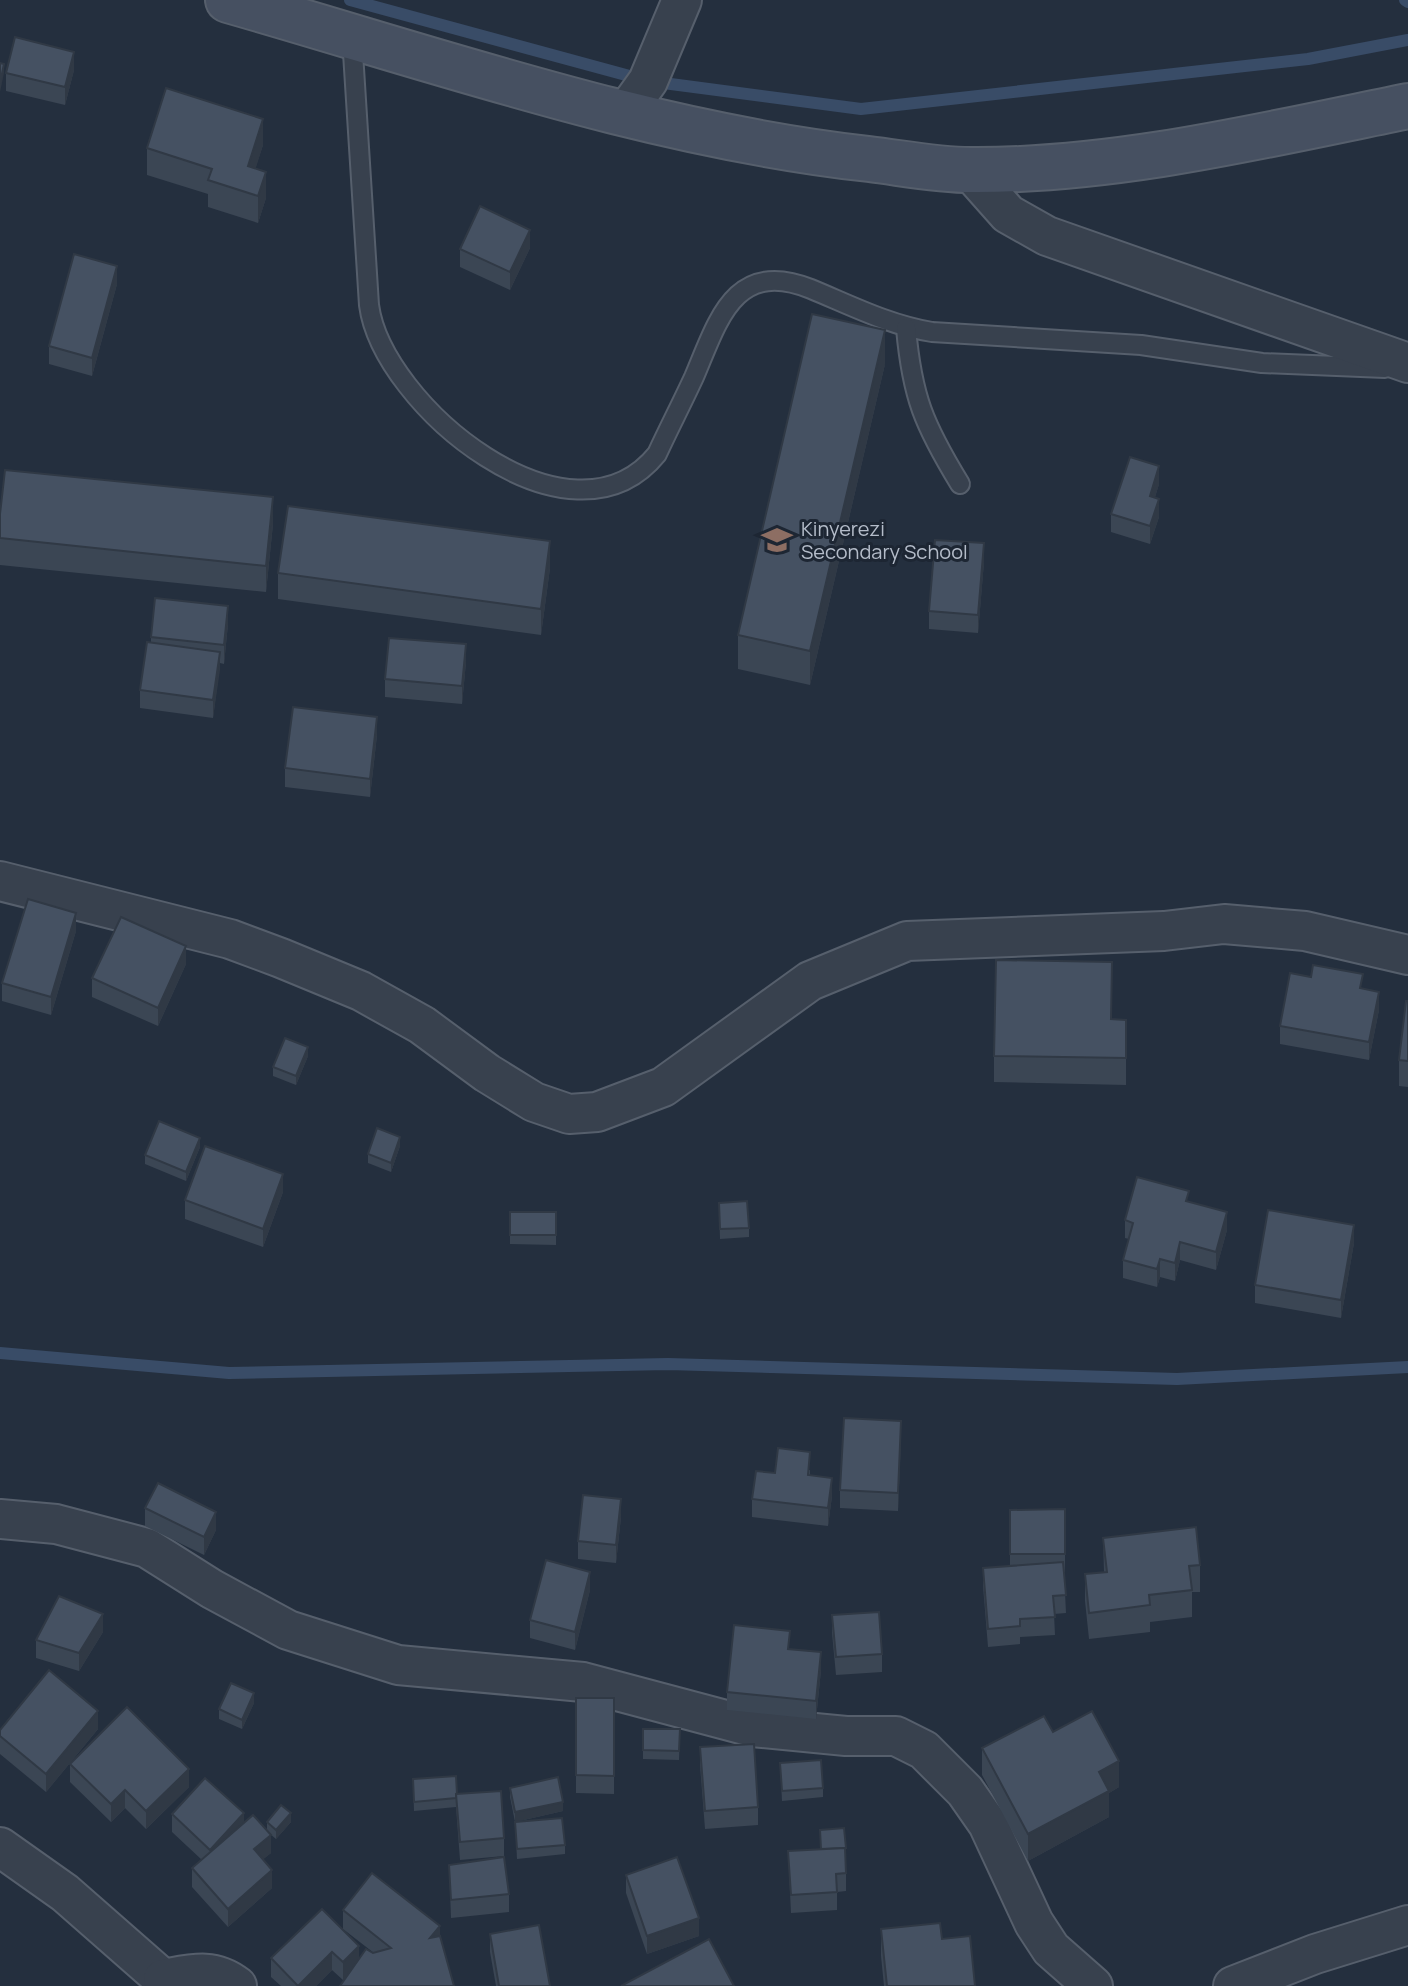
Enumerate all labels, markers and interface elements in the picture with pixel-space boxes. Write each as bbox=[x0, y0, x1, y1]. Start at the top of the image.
place label: Kinyerezi Secondary School bbox=[801, 515, 968, 565]
school or university icon: Kinyerezi Secondary School bbox=[760, 523, 794, 557]

